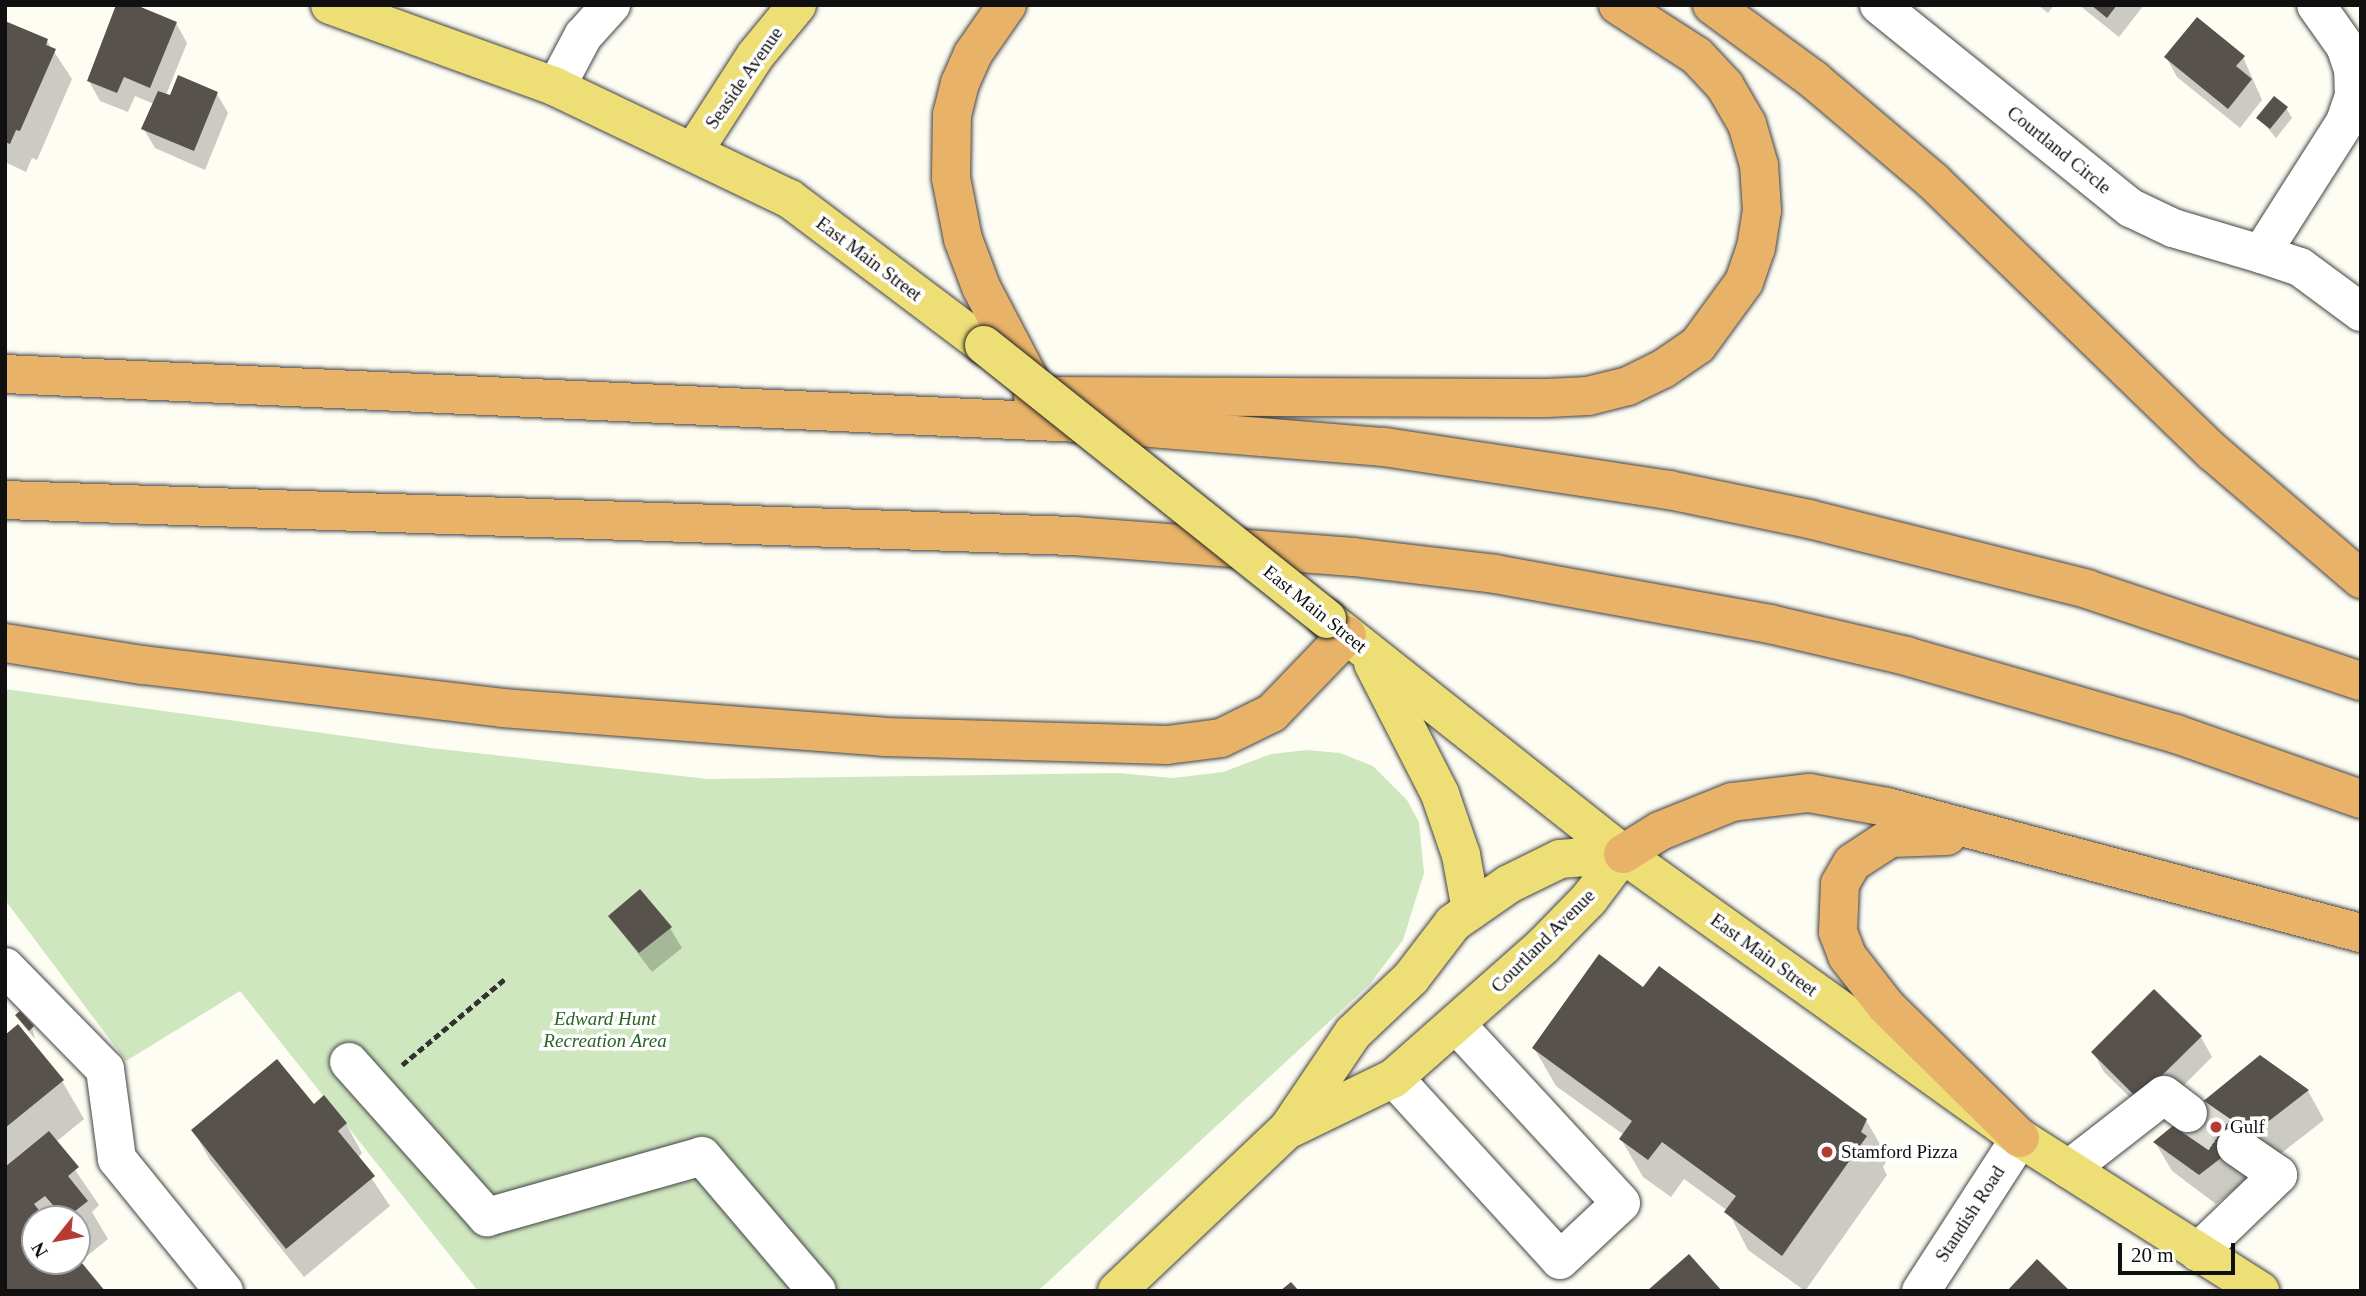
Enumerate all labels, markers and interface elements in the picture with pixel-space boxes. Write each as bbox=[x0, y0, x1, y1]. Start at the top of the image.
street label: Seaside Avenue bbox=[700, 22, 788, 134]
street label: Courtland Circle bbox=[2002, 101, 2116, 199]
street label: East Main Street bbox=[812, 212, 926, 306]
street label: East Main Street bbox=[1259, 560, 1371, 658]
street label: Courtland Avenue bbox=[1486, 884, 1600, 998]
street label: East Main Street bbox=[1706, 909, 1822, 1001]
park label: Edward Hunt Recreation Area bbox=[543, 1008, 667, 1052]
place label: Gulf bbox=[2230, 1116, 2265, 1138]
marker: Gulf bbox=[2208, 1119, 2224, 1135]
place label: Stamford Pizza bbox=[1841, 1141, 1958, 1163]
marker: Stamford Pizza bbox=[1819, 1144, 1835, 1160]
street label: Standish Road bbox=[1930, 1162, 2010, 1266]
north arrow bbox=[21, 1205, 91, 1275]
scale bar bbox=[2121, 1230, 2238, 1274]
text: N bbox=[27, 1239, 52, 1261]
text: 20 m bbox=[2131, 1243, 2174, 1267]

